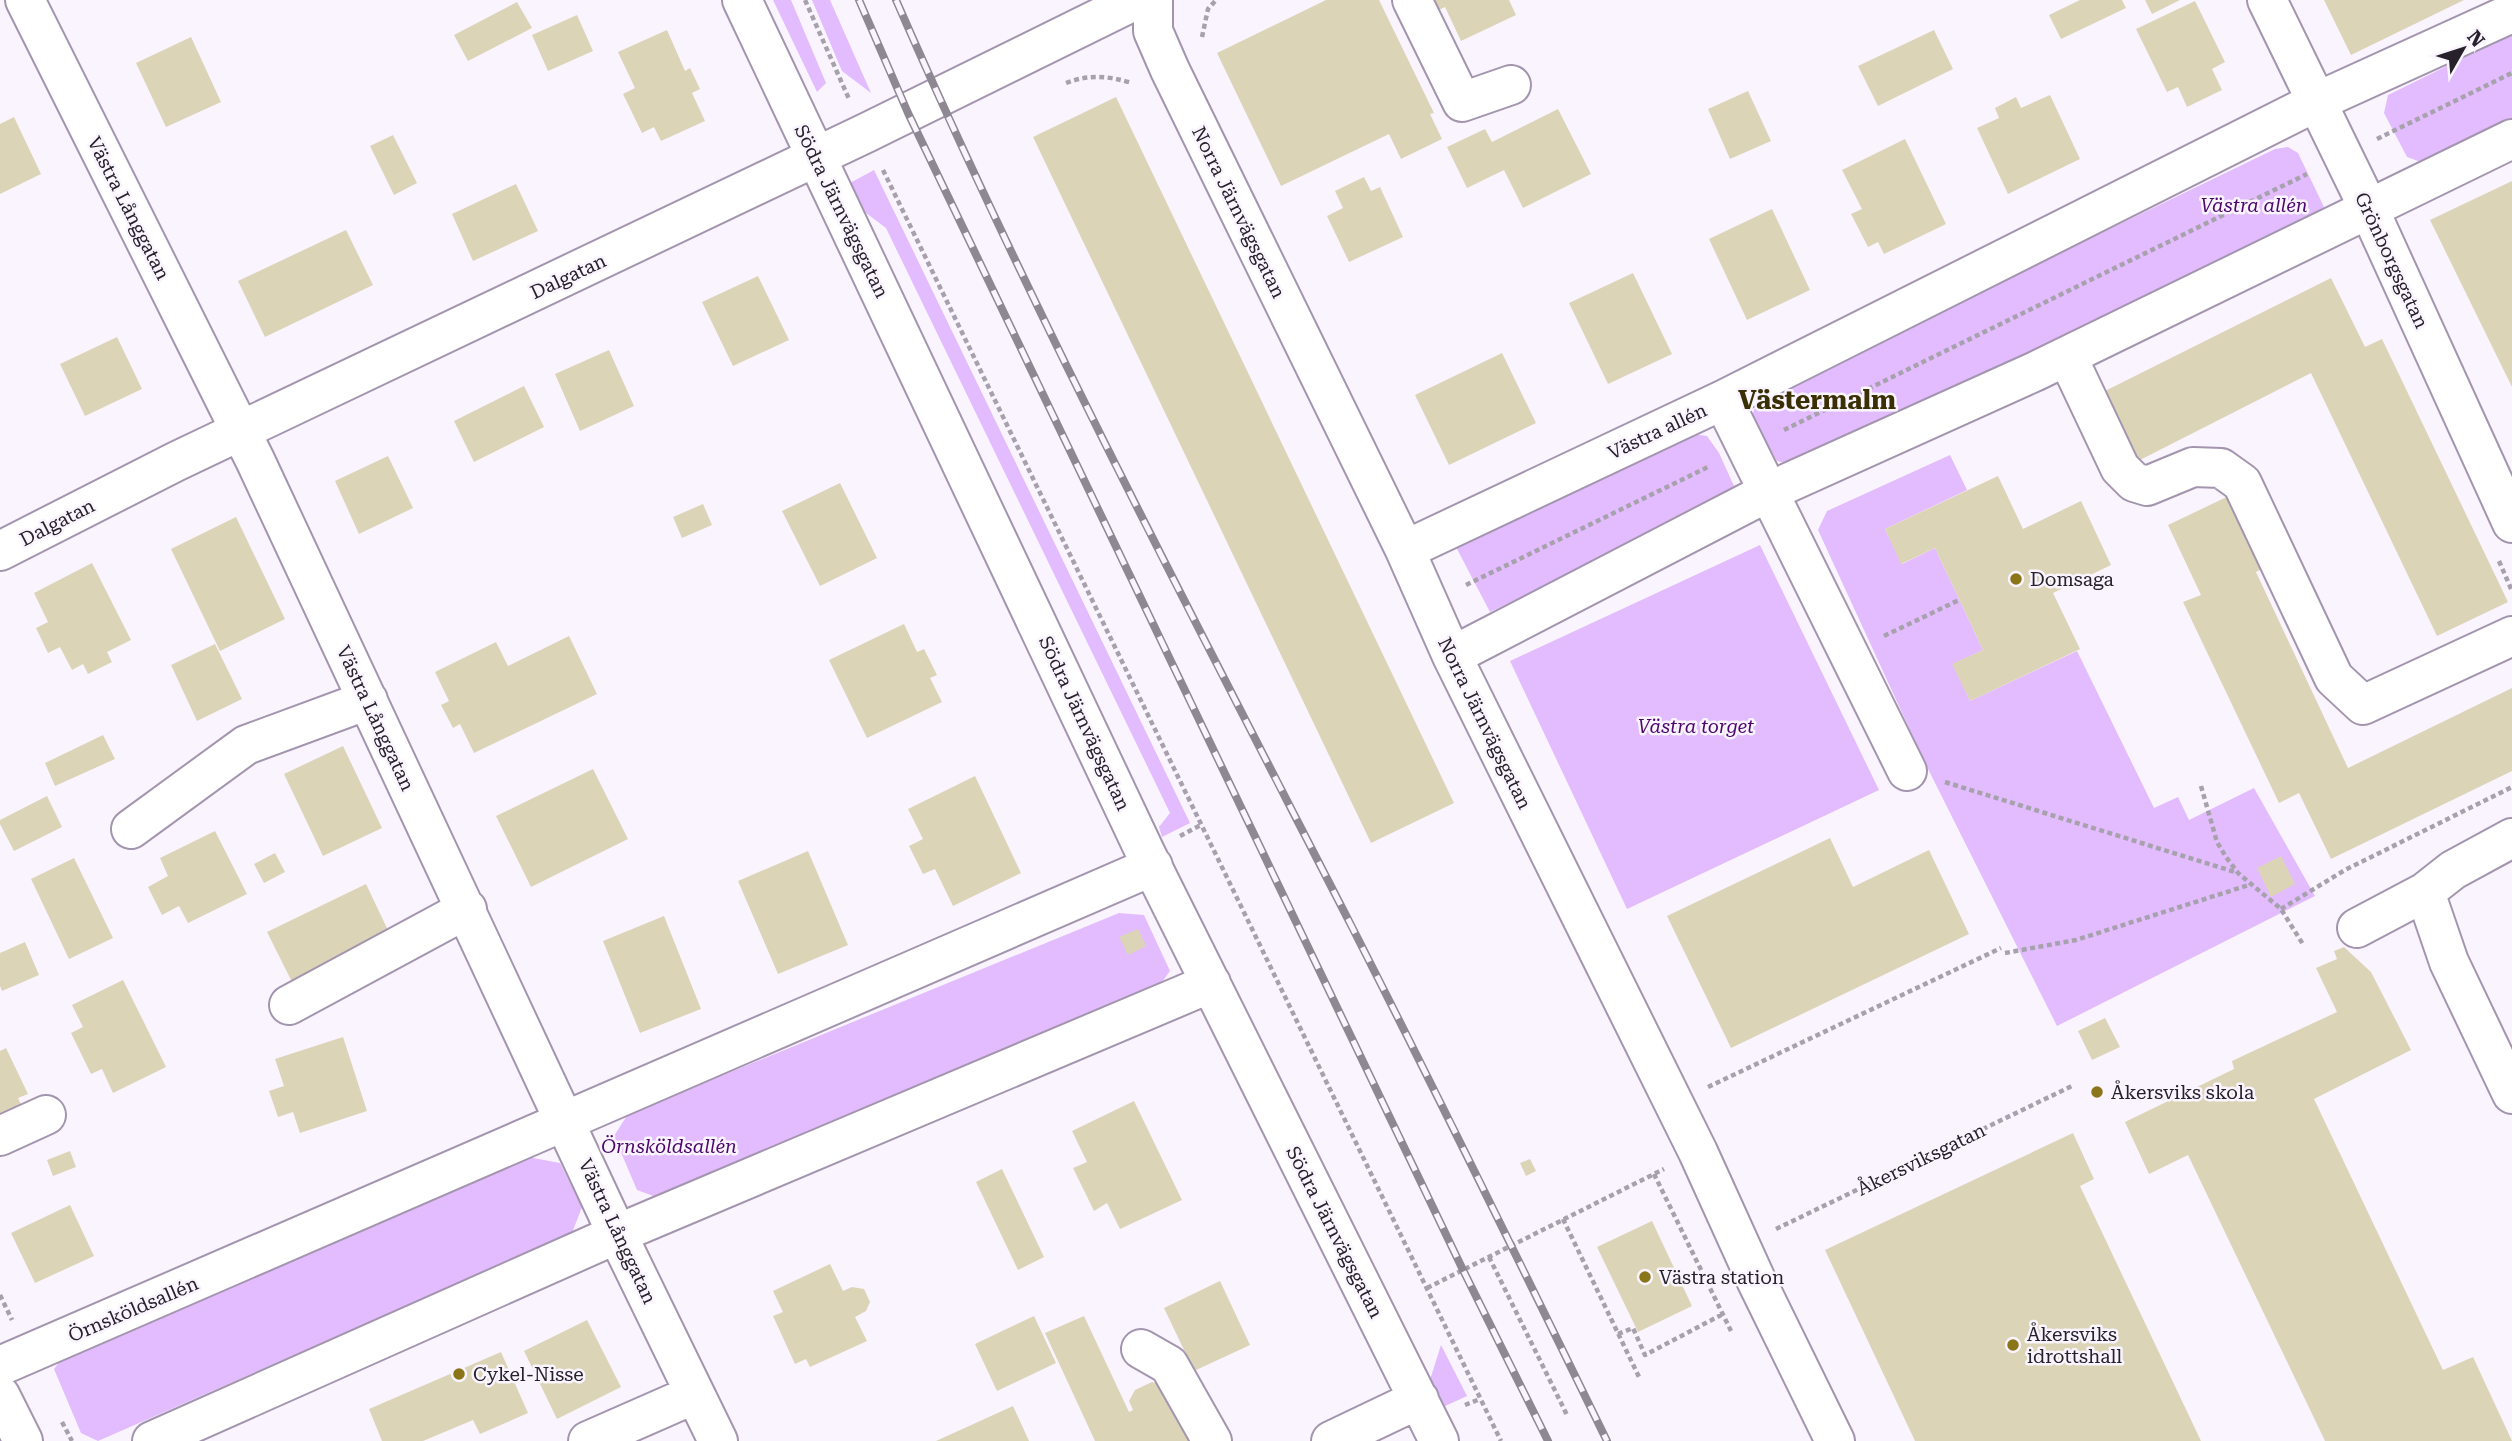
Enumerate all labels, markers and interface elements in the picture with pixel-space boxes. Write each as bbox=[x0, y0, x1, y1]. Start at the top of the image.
north arrow bbox=[2428, 14, 2498, 84]
text: N bbox=[2462, 26, 2490, 52]
street label: Södra Järnvägsgatan bbox=[790, 121, 894, 302]
street label: Norra Järnvägsgatan bbox=[1187, 122, 1290, 302]
street label: Västra Långgatan bbox=[83, 133, 175, 284]
street label: Grönborgsgatan bbox=[2350, 189, 2433, 332]
park label: Västra allén bbox=[2200, 194, 2308, 217]
street label: Dalgatan bbox=[527, 249, 610, 304]
district label: Västermalm bbox=[1738, 385, 1896, 415]
street label: Västra allén bbox=[1604, 398, 1710, 464]
street label: Dalgatan bbox=[16, 494, 99, 551]
place label: Domsaga bbox=[2030, 568, 2115, 591]
marker: Domsaga bbox=[2008, 571, 2024, 587]
street label: Södra Järnvägsgatan bbox=[1034, 632, 1135, 814]
street label: Norra Järnvägsgatan bbox=[1433, 633, 1536, 813]
street label: Västra Långgatan bbox=[332, 642, 419, 794]
park label: Västra torget bbox=[1638, 715, 1754, 738]
place label: Åkersviks skola bbox=[2111, 1080, 2255, 1104]
marker: Åkersviks skola bbox=[2089, 1084, 2105, 1100]
street label: Åkersviksgatan bbox=[1853, 1117, 1989, 1201]
park label: Örnsköldsallén bbox=[601, 1135, 737, 1158]
street label: Södra Järnvägsgatan bbox=[1281, 1142, 1388, 1322]
street label: Västra Långgatan bbox=[574, 1155, 661, 1307]
place label: Västra station bbox=[1659, 1266, 1784, 1289]
marker: Västra station bbox=[1637, 1269, 1653, 1285]
street label: Örnsköldsallén bbox=[65, 1272, 202, 1347]
place label: Åkersviks idrottshall bbox=[2027, 1322, 2122, 1368]
marker: Åkersviks idrottshall bbox=[2005, 1337, 2021, 1353]
place label: Cykel-Nisse bbox=[473, 1363, 584, 1386]
marker: Cykel-Nisse bbox=[451, 1366, 467, 1382]

